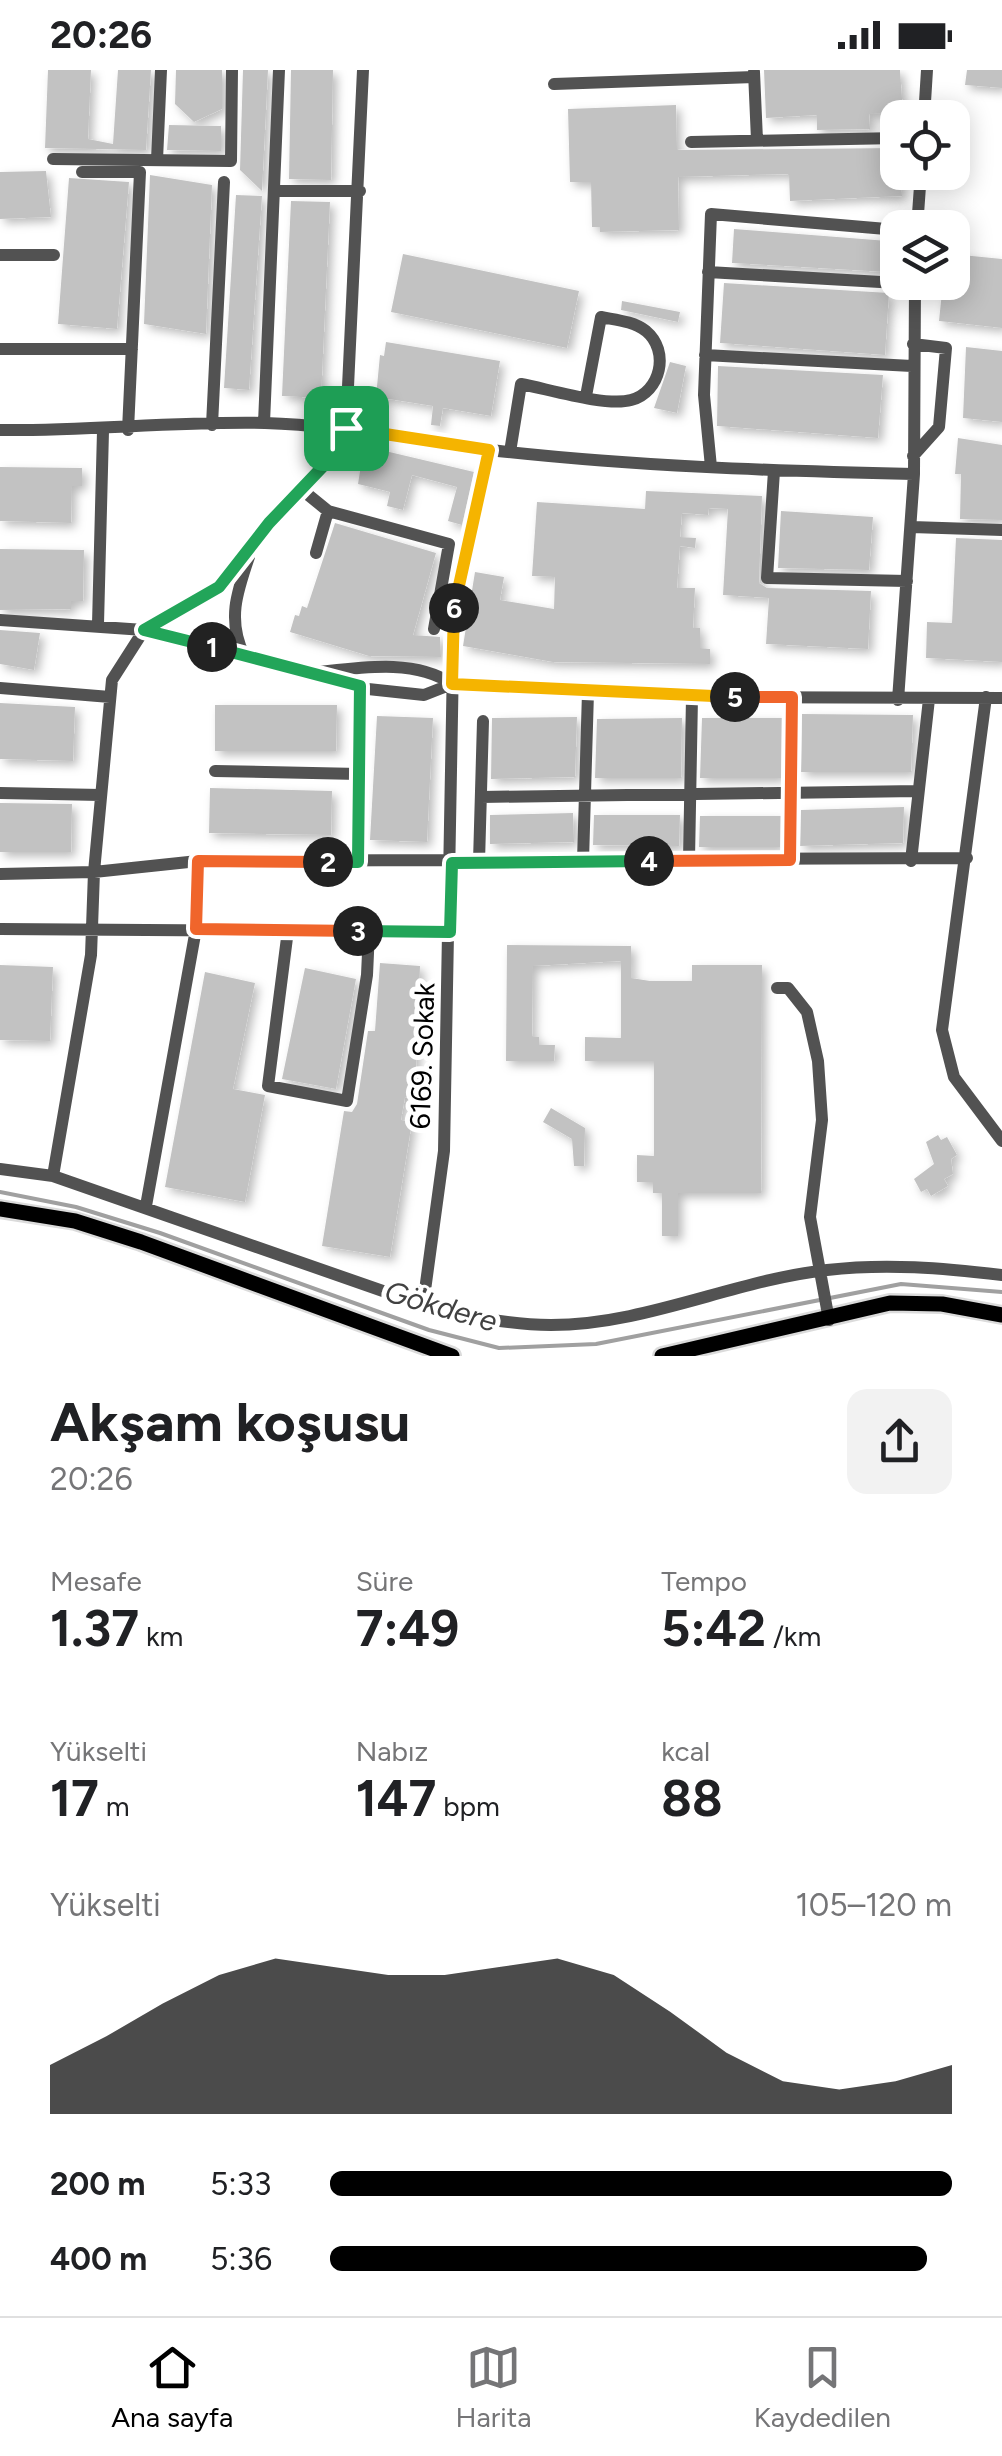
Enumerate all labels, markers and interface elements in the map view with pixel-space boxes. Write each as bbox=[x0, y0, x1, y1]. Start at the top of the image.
text: 20:26 bbox=[50, 12, 152, 58]
map controls bbox=[880, 100, 970, 300]
button: locate bbox=[880, 100, 970, 190]
button: layers bbox=[880, 210, 970, 300]
pin bbox=[304, 386, 389, 471]
icon: arrive bbox=[319, 401, 374, 456]
pin: 6 bbox=[429, 583, 479, 633]
text: 6 bbox=[446, 591, 462, 625]
pin: 1 bbox=[187, 622, 237, 672]
text: 1 bbox=[206, 630, 218, 664]
pin: 5 bbox=[710, 672, 760, 722]
text: 5 bbox=[727, 680, 743, 714]
pin: 4 bbox=[624, 836, 674, 886]
pin: 2 bbox=[303, 837, 353, 887]
text: 4 bbox=[640, 844, 658, 878]
text: 2 bbox=[320, 845, 336, 879]
pin: 3 bbox=[333, 906, 383, 956]
text: 3 bbox=[350, 914, 366, 948]
street label: 6169. Sokak bbox=[402, 982, 442, 1130]
water label: Gökdere bbox=[381, 1272, 501, 1340]
text: Akşam koşusu bbox=[50, 1389, 410, 1455]
button: share bbox=[847, 1389, 952, 1494]
text: 20:26 bbox=[50, 1460, 133, 1498]
text: Mesafe bbox=[50, 1564, 142, 1598]
text: Süre bbox=[356, 1564, 413, 1598]
text: Tempo bbox=[661, 1564, 747, 1598]
text: 1.37 bbox=[50, 1598, 139, 1659]
text: 7:49 bbox=[356, 1598, 459, 1659]
text: 5:42 bbox=[661, 1598, 766, 1659]
text: km bbox=[139, 1619, 183, 1653]
text: /km bbox=[766, 1619, 821, 1653]
text: Yükselti bbox=[50, 1734, 147, 1768]
text: Nabız bbox=[356, 1734, 428, 1768]
text: kcal bbox=[661, 1734, 710, 1768]
text: 17 bbox=[50, 1768, 99, 1829]
text: 147 bbox=[356, 1768, 436, 1829]
text: 88 bbox=[661, 1768, 723, 1829]
text: m bbox=[99, 1789, 130, 1823]
text: bpm bbox=[436, 1789, 500, 1823]
text: Yükselti bbox=[50, 1886, 161, 1924]
text: 105–120 m bbox=[796, 1886, 952, 1924]
text: 200 m bbox=[50, 2165, 146, 2203]
text: 5:33 bbox=[210, 2165, 271, 2203]
text: 400 m bbox=[50, 2240, 147, 2278]
text: 5:36 bbox=[210, 2240, 272, 2278]
tab: Ana sayfa bbox=[111, 2340, 233, 2434]
tab: Harita bbox=[456, 2340, 532, 2434]
tab: Kaydedilen bbox=[754, 2340, 891, 2434]

